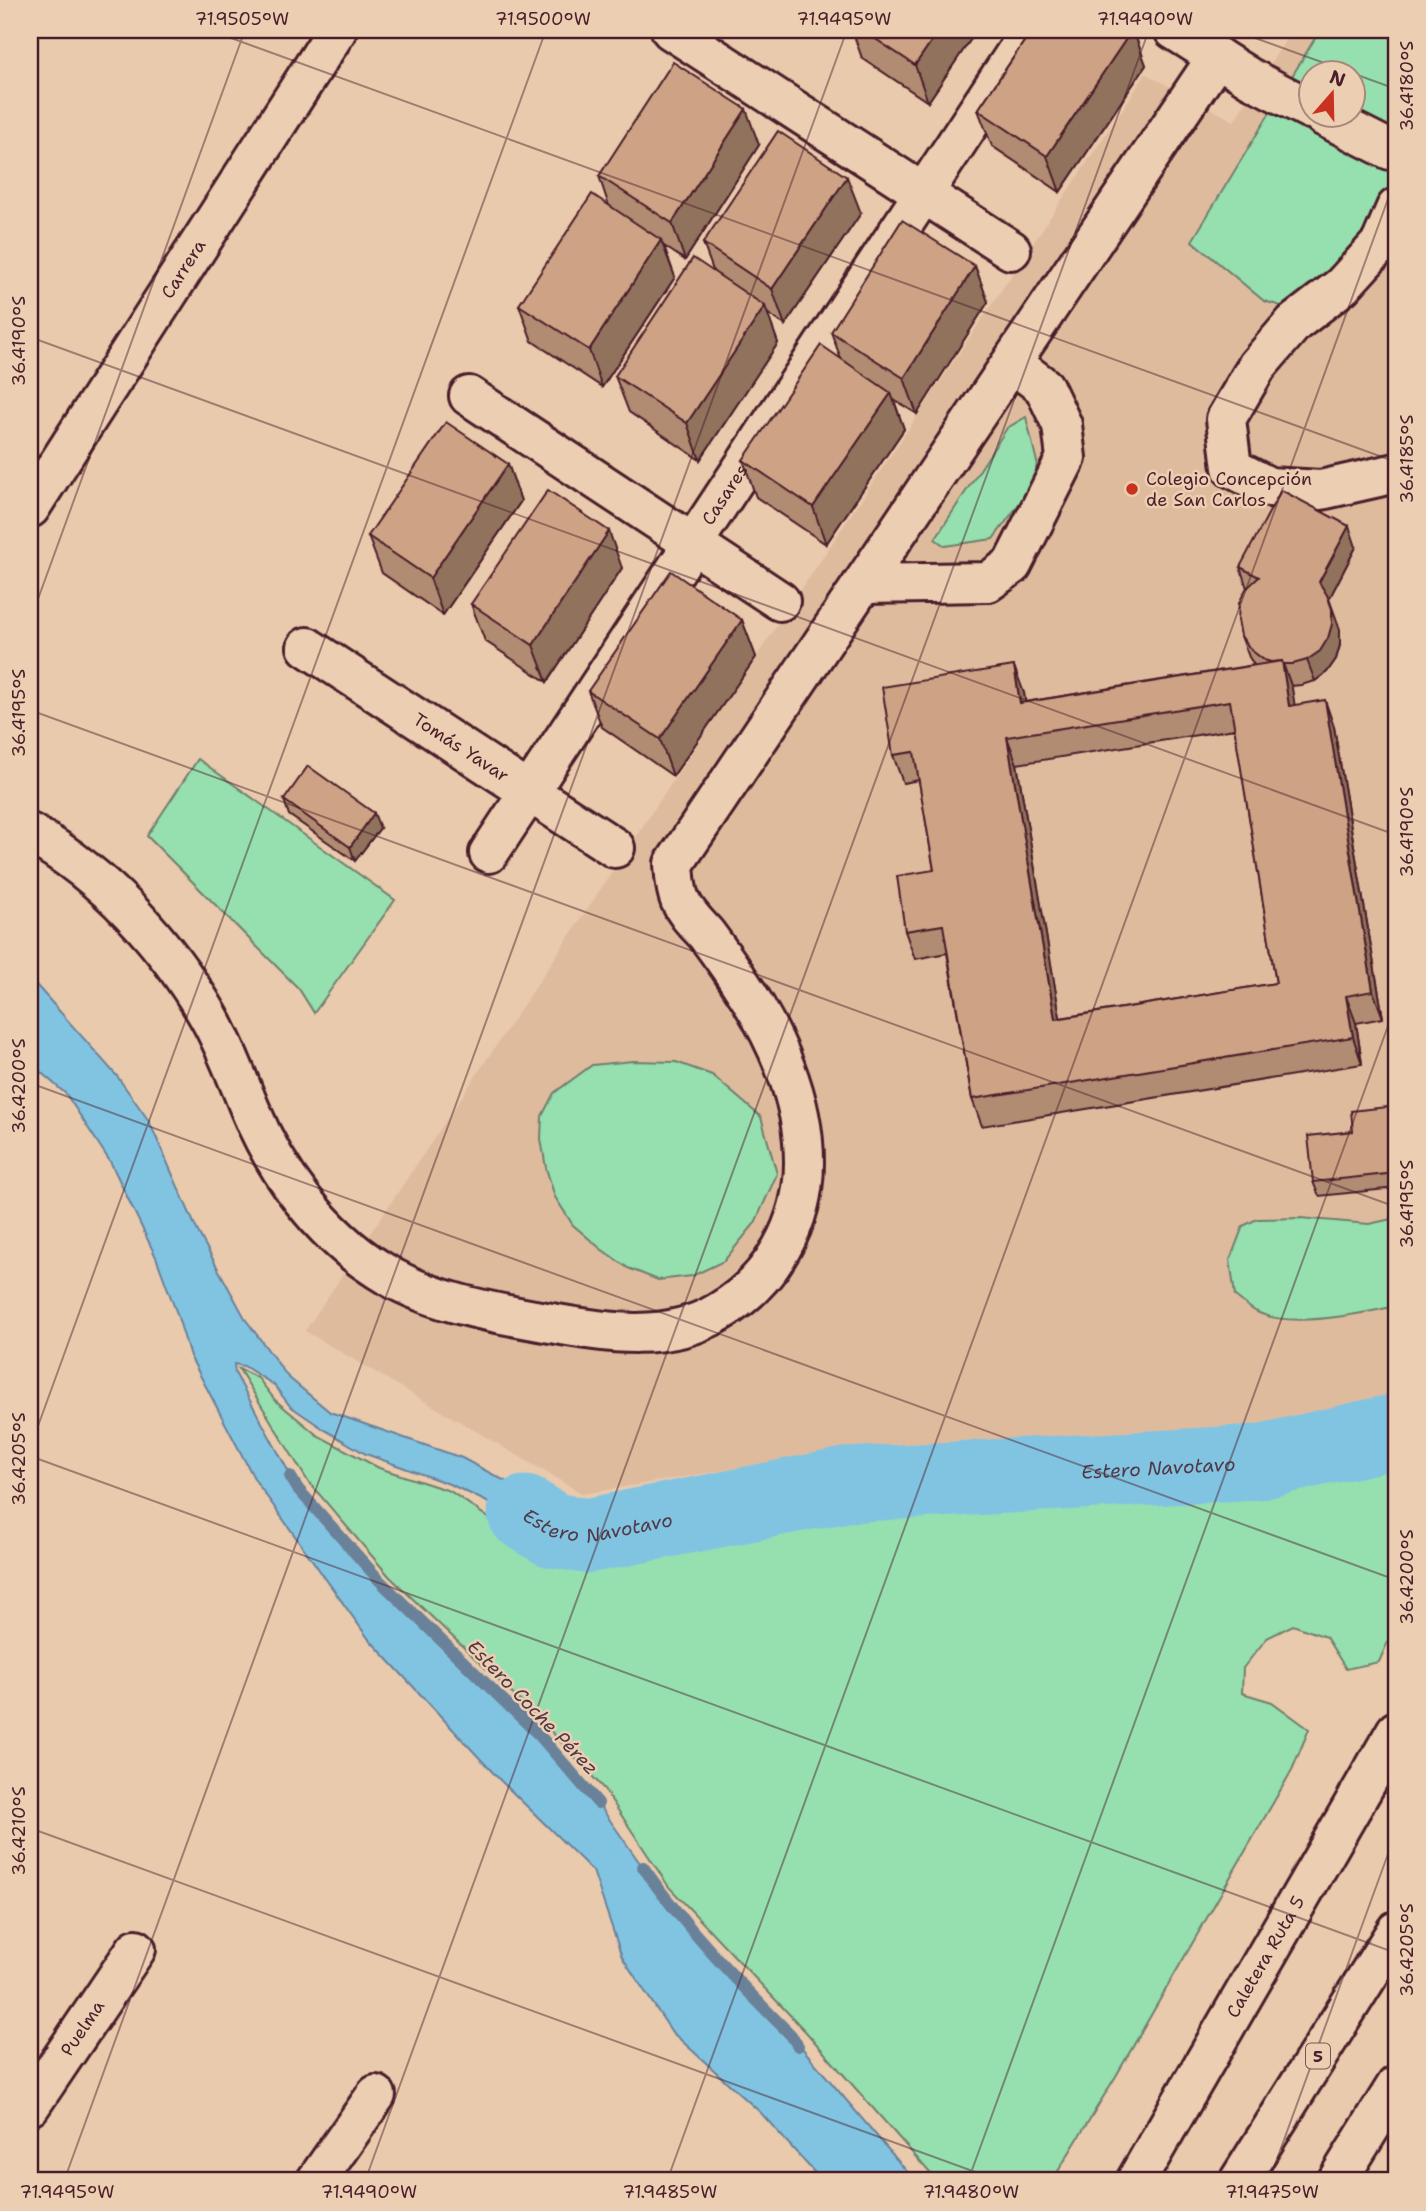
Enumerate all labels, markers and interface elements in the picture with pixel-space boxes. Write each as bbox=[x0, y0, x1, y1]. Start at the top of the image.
text: 71.9505°W bbox=[195, 7, 289, 31]
text: 71.9500°W bbox=[495, 7, 591, 31]
text: 71.9495°W bbox=[797, 7, 891, 31]
text: 71.9490°W bbox=[1097, 7, 1193, 31]
text: 36.4180°S bbox=[1395, 41, 1419, 131]
north arrow bbox=[1296, 60, 1366, 130]
text: N bbox=[1326, 64, 1349, 93]
street label: Carrera bbox=[156, 235, 211, 303]
text: 36.4190°S bbox=[7, 296, 31, 386]
text: 36.4185°S bbox=[1395, 415, 1419, 503]
street label: Casares bbox=[696, 460, 754, 530]
place label: Colegio Concepción de San Carlos bbox=[1146, 467, 1312, 512]
marker: Colegio Concepción de San Carlos bbox=[1124, 481, 1140, 497]
text: 36.4195°S bbox=[7, 669, 31, 757]
street label: Tomás Yavar bbox=[409, 708, 514, 788]
text: 36.4190°S bbox=[1395, 787, 1419, 877]
text: 36.4200°S bbox=[7, 1038, 31, 1134]
text: 36.4195°S bbox=[1395, 1160, 1419, 1248]
text: 36.4205°S bbox=[7, 1412, 31, 1506]
water label: Estero Navotavo bbox=[1081, 1451, 1236, 1485]
water label: Estero Navotavo bbox=[518, 1503, 675, 1549]
text: 36.4200°S bbox=[1395, 1529, 1419, 1625]
water label: Estero Coche Pérez bbox=[462, 1634, 604, 1780]
text: 36.4210°S bbox=[7, 1786, 31, 1876]
street label: Caletera Ruta 5 bbox=[1221, 1891, 1310, 2022]
text: 36.4205°S bbox=[1395, 1903, 1419, 1997]
street label: Puelma bbox=[55, 1995, 110, 2061]
road number: 5 bbox=[1306, 2044, 1330, 2068]
text: 71.9495°W bbox=[20, 2180, 114, 2204]
text: 71.9490°W bbox=[321, 2180, 417, 2204]
text: 71.9485°W bbox=[622, 2180, 718, 2204]
text: 71.9480°W bbox=[923, 2180, 1019, 2204]
text: 71.9475°W bbox=[1225, 2180, 1319, 2204]

